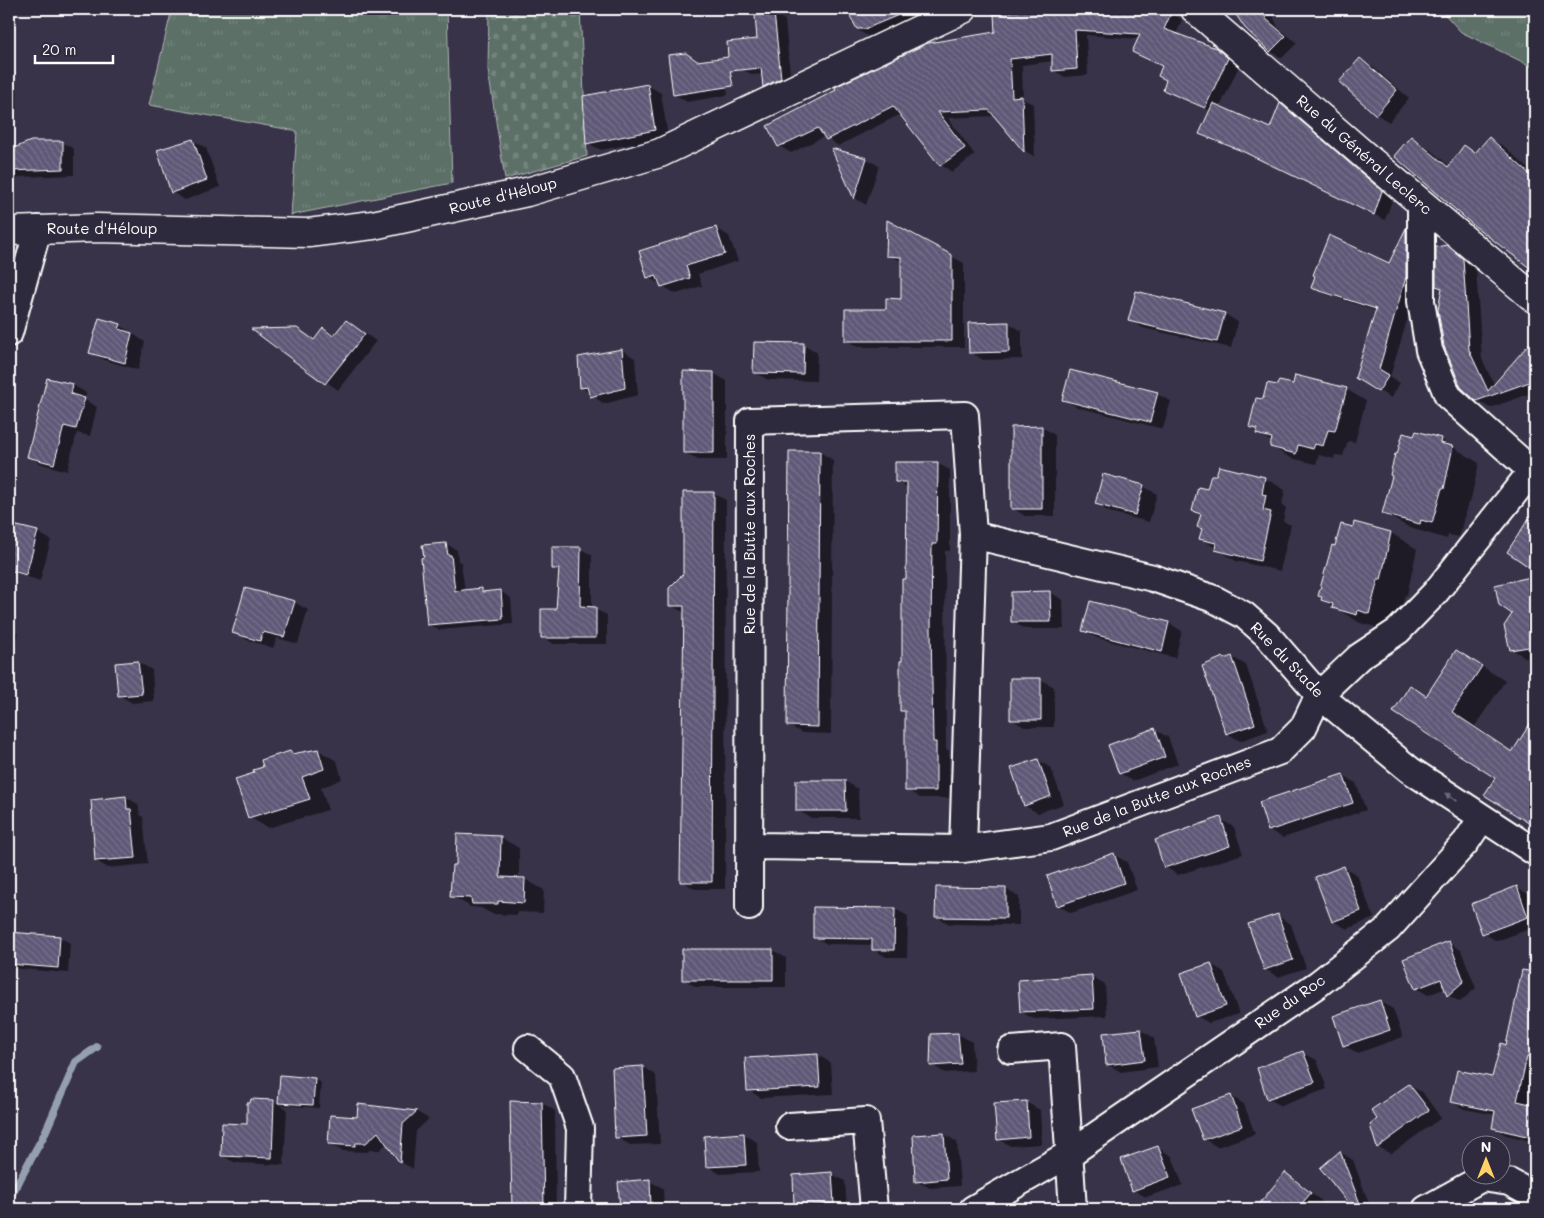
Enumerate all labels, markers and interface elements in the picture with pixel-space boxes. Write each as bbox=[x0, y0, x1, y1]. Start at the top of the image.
scale bar bbox=[35, 32, 112, 64]
text: 20 m bbox=[42, 39, 76, 59]
street label: Rue du Général Leclerc bbox=[1293, 90, 1437, 219]
street label: Route d'Héloup bbox=[447, 172, 559, 218]
street label: Route d'Héloup bbox=[47, 218, 157, 238]
street label: Rue de la Butte aux Roches bbox=[739, 434, 759, 634]
street label: Rue du Stade bbox=[1247, 617, 1329, 701]
street label: Rue de la Butte aux Roches bbox=[1059, 751, 1254, 841]
one-way arrow bbox=[1444, 792, 1457, 802]
street label: Rue du Roc bbox=[1250, 969, 1329, 1033]
north arrow bbox=[1462, 1136, 1512, 1186]
text: N bbox=[1481, 1137, 1491, 1156]

